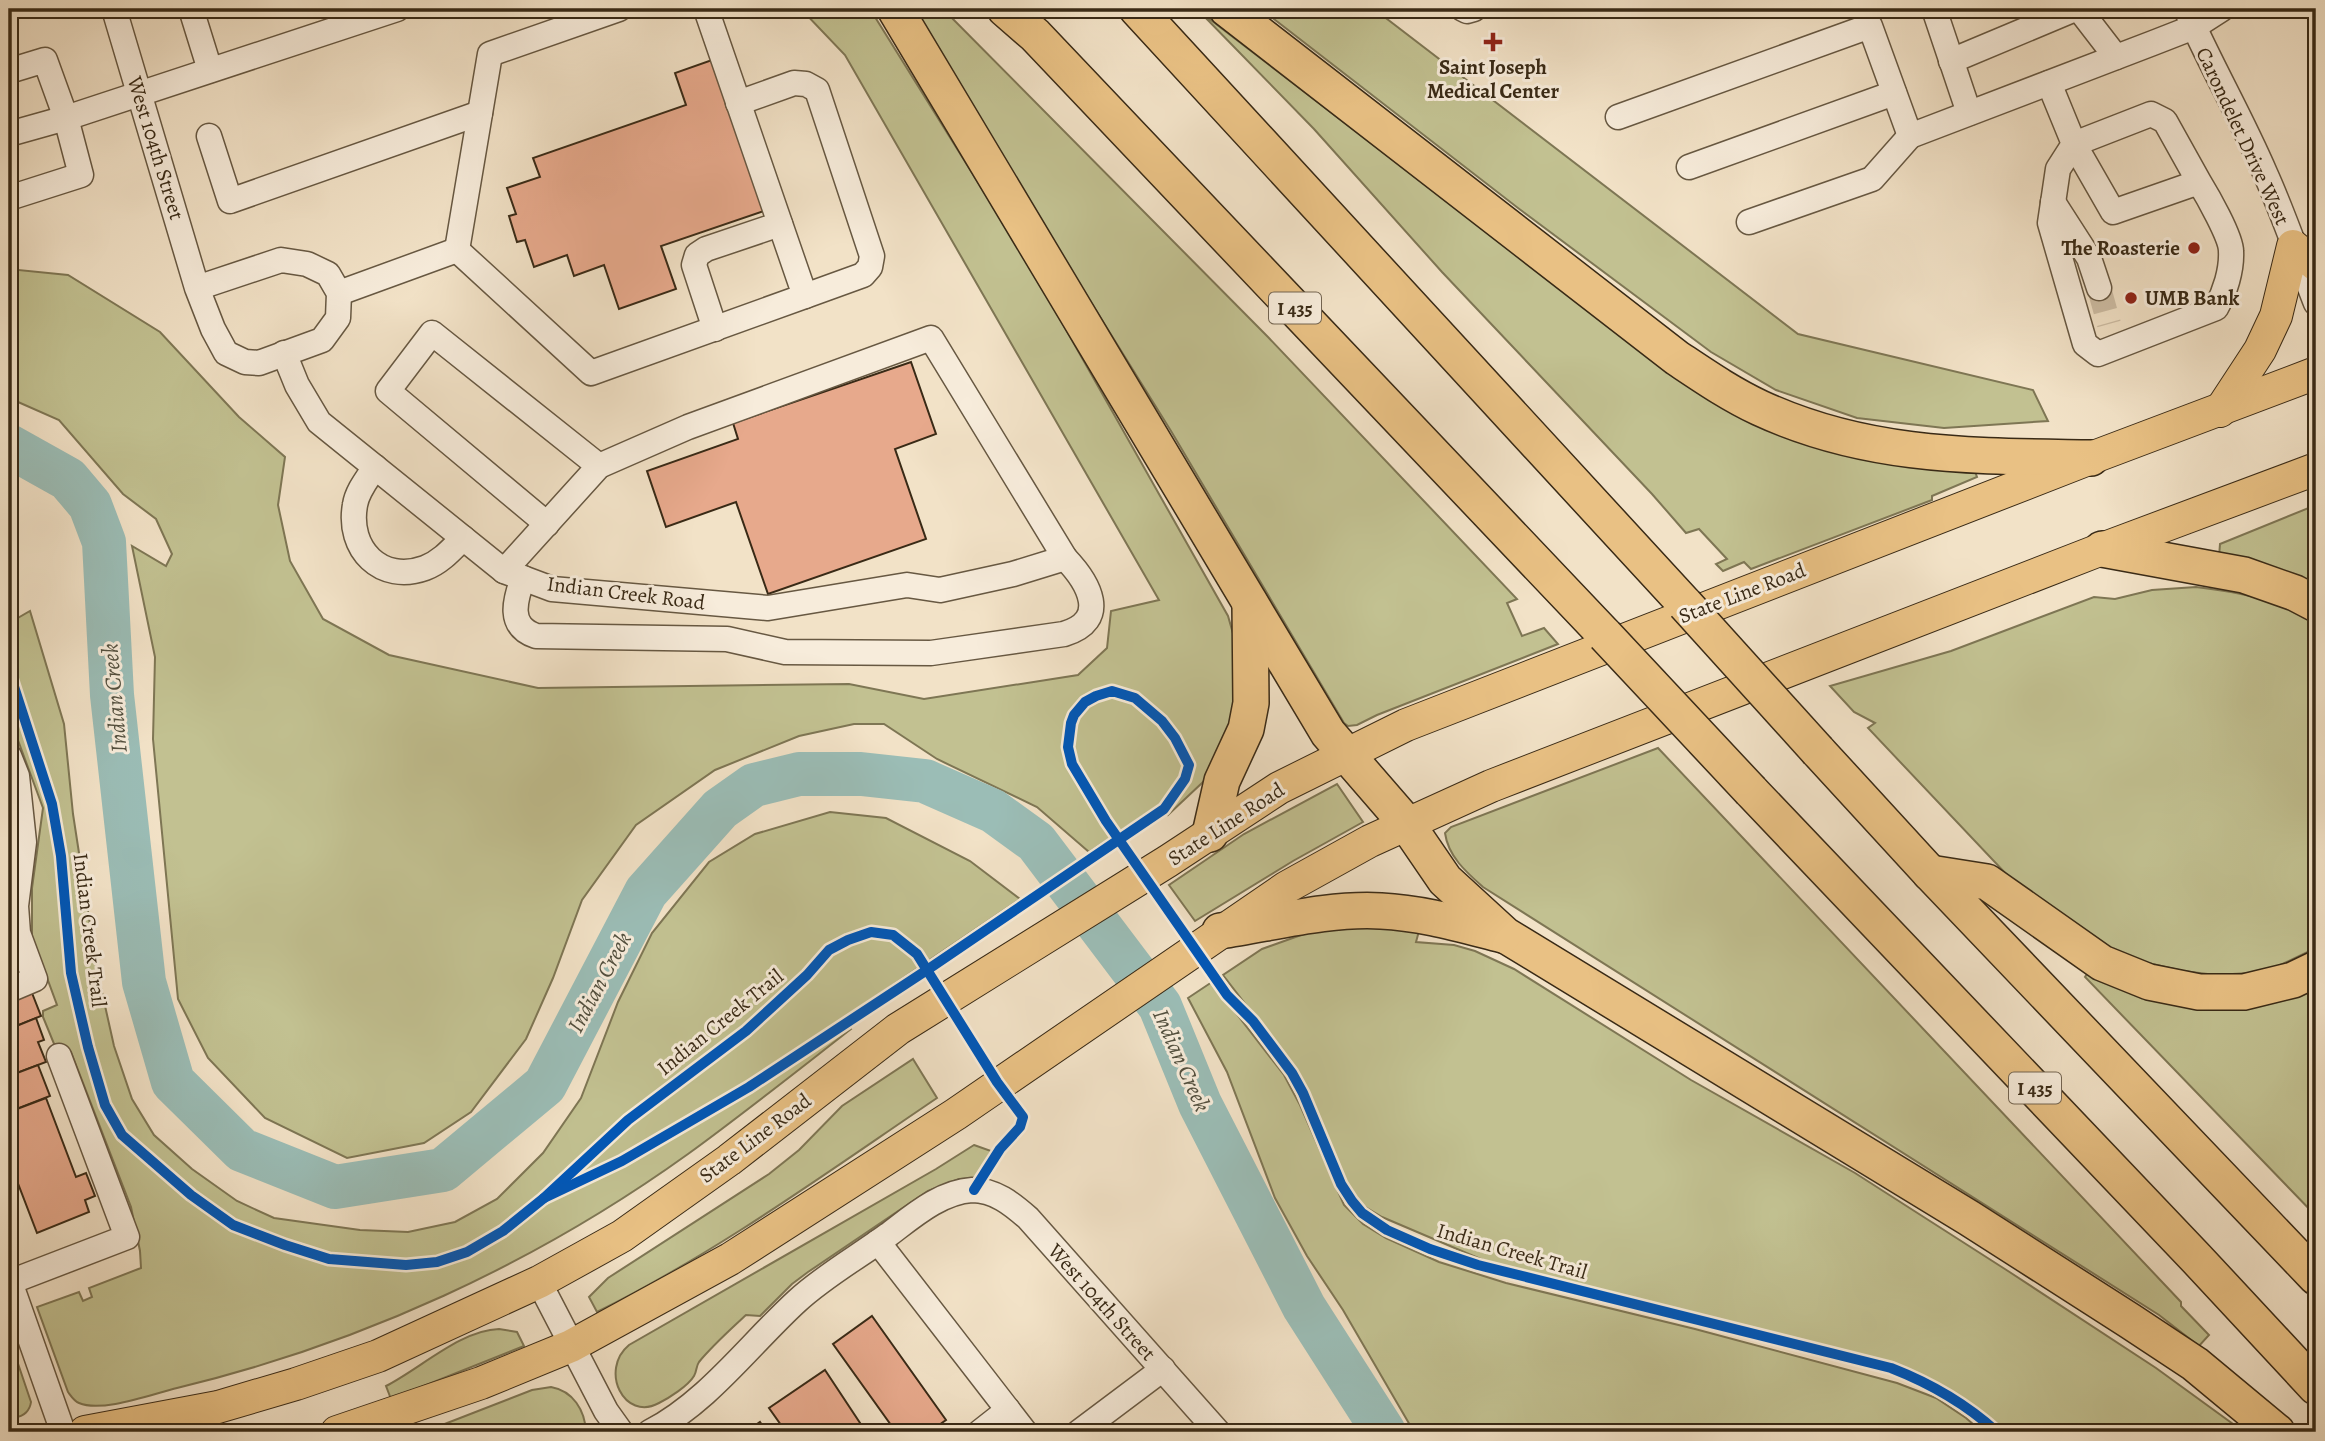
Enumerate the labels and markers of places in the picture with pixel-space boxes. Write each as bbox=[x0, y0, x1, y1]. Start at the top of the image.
marker: Saint Joseph Medical Center bbox=[1483, 32, 1503, 52]
place label: Saint Joseph Medical Center bbox=[1427, 53, 1559, 105]
place label: The Roasterie bbox=[2062, 234, 2180, 262]
marker: The Roasterie bbox=[2186, 240, 2202, 256]
place label: UMB Bank bbox=[2145, 284, 2239, 312]
marker: UMB Bank bbox=[2123, 290, 2139, 306]

